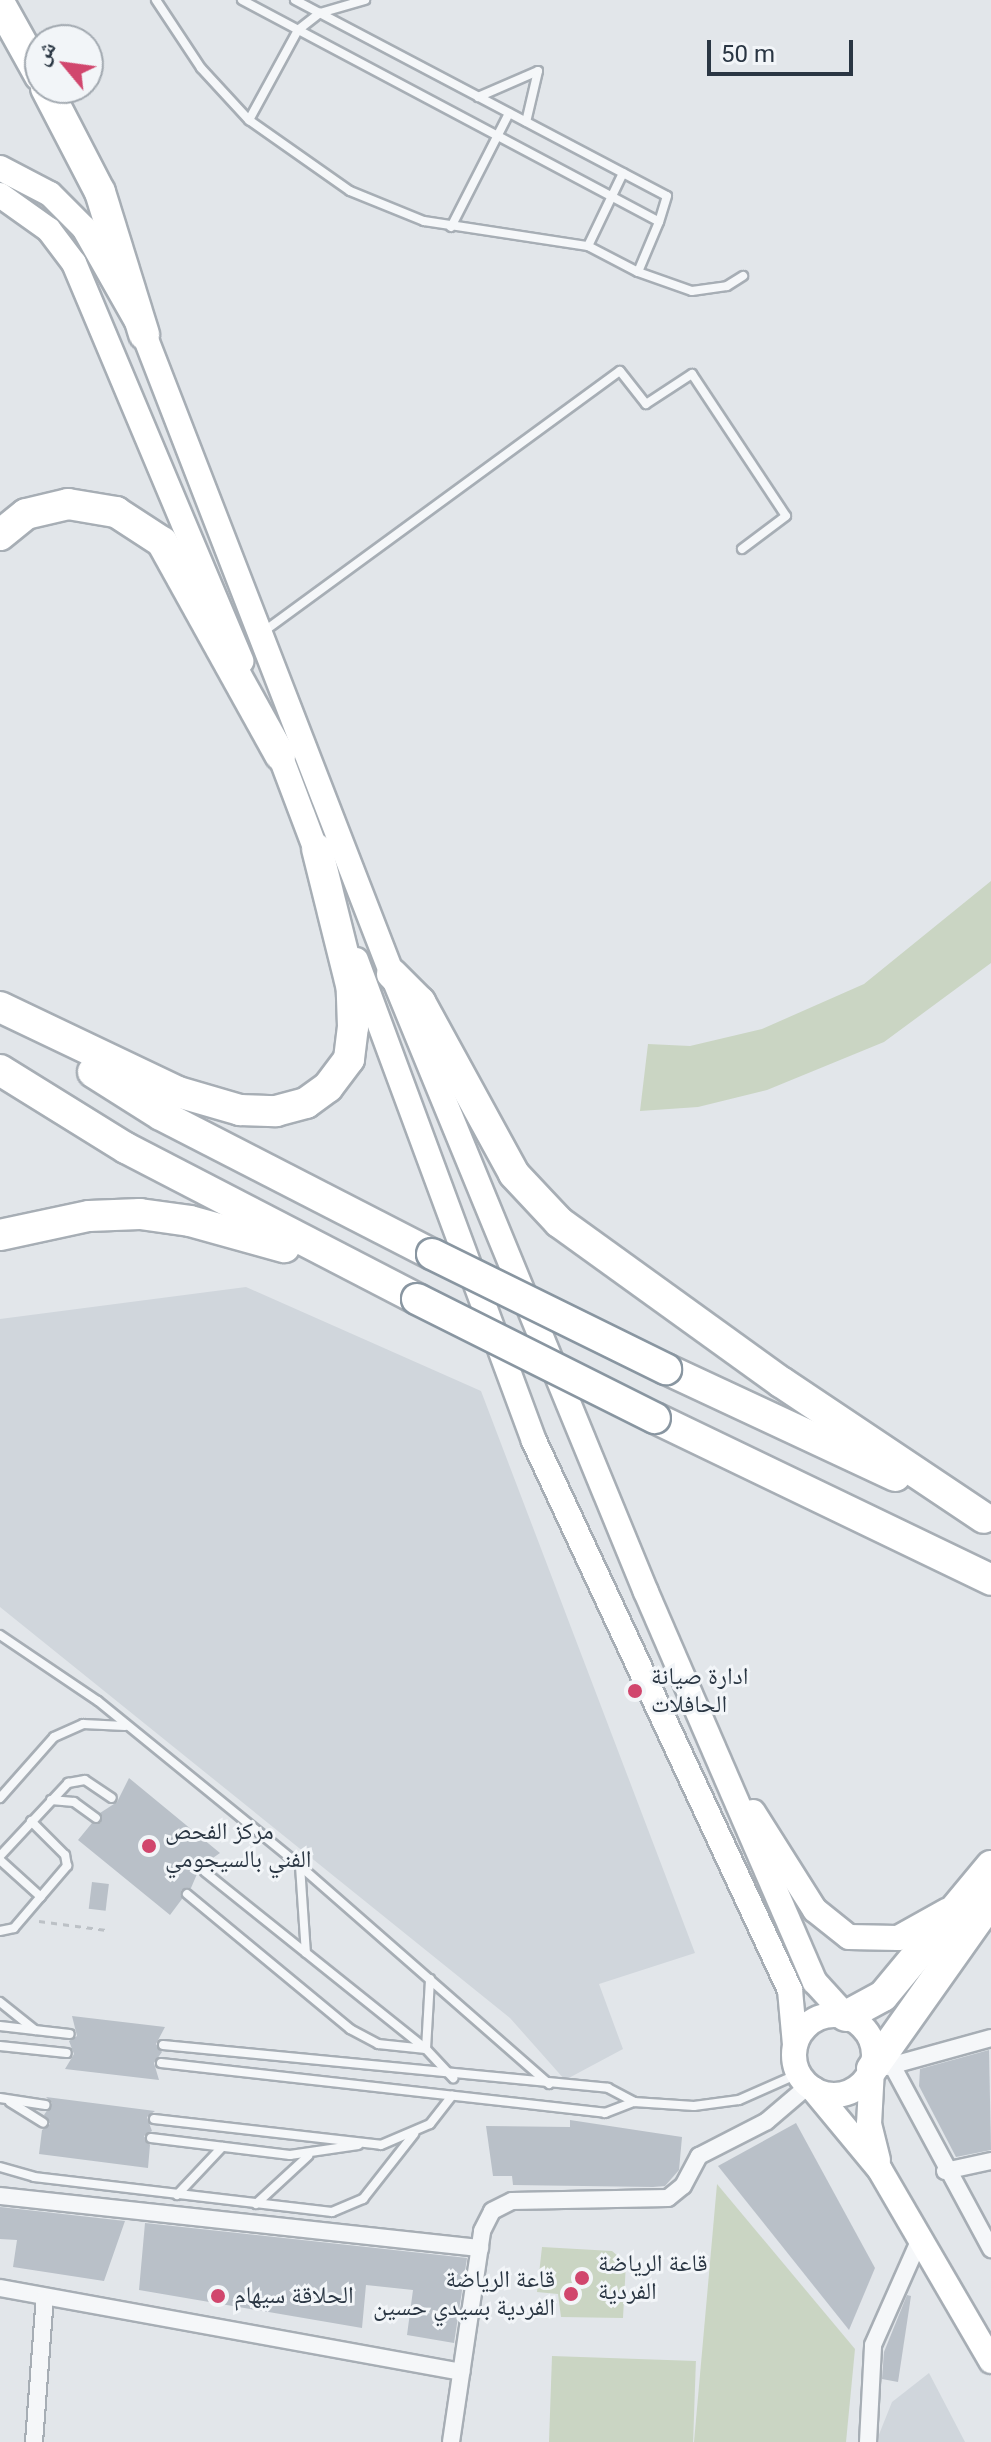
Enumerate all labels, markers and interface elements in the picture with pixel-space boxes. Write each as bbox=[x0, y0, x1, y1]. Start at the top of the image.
north arrow bbox=[24, 24, 104, 104]
scale bar bbox=[711, 24, 857, 74]
text: ش bbox=[28, 37, 61, 69]
text: 50 m bbox=[721, 40, 775, 68]
place label: ادارة صيانة الحافلات bbox=[651, 1663, 748, 1719]
marker: ادارة صيانة الحافلات bbox=[626, 1682, 644, 1700]
place label: مركز الفحص الفني بالسيجومي bbox=[165, 1818, 311, 1874]
marker: مركز الفحص الفني بالسيجومي bbox=[140, 1837, 158, 1855]
place label: قاعة الرياضة الفردية bbox=[598, 2250, 708, 2306]
place label: قاعة الرياضة الفردية بسيدي حسين bbox=[373, 2266, 555, 2322]
marker: قاعة الرياضة الفردية bbox=[573, 2269, 591, 2287]
place label: الحلاقة سيهام bbox=[234, 2282, 354, 2310]
marker: قاعة الرياضة الفردية بسيدي حسين bbox=[562, 2285, 580, 2303]
marker: الحلاقة سيهام bbox=[209, 2287, 227, 2305]

